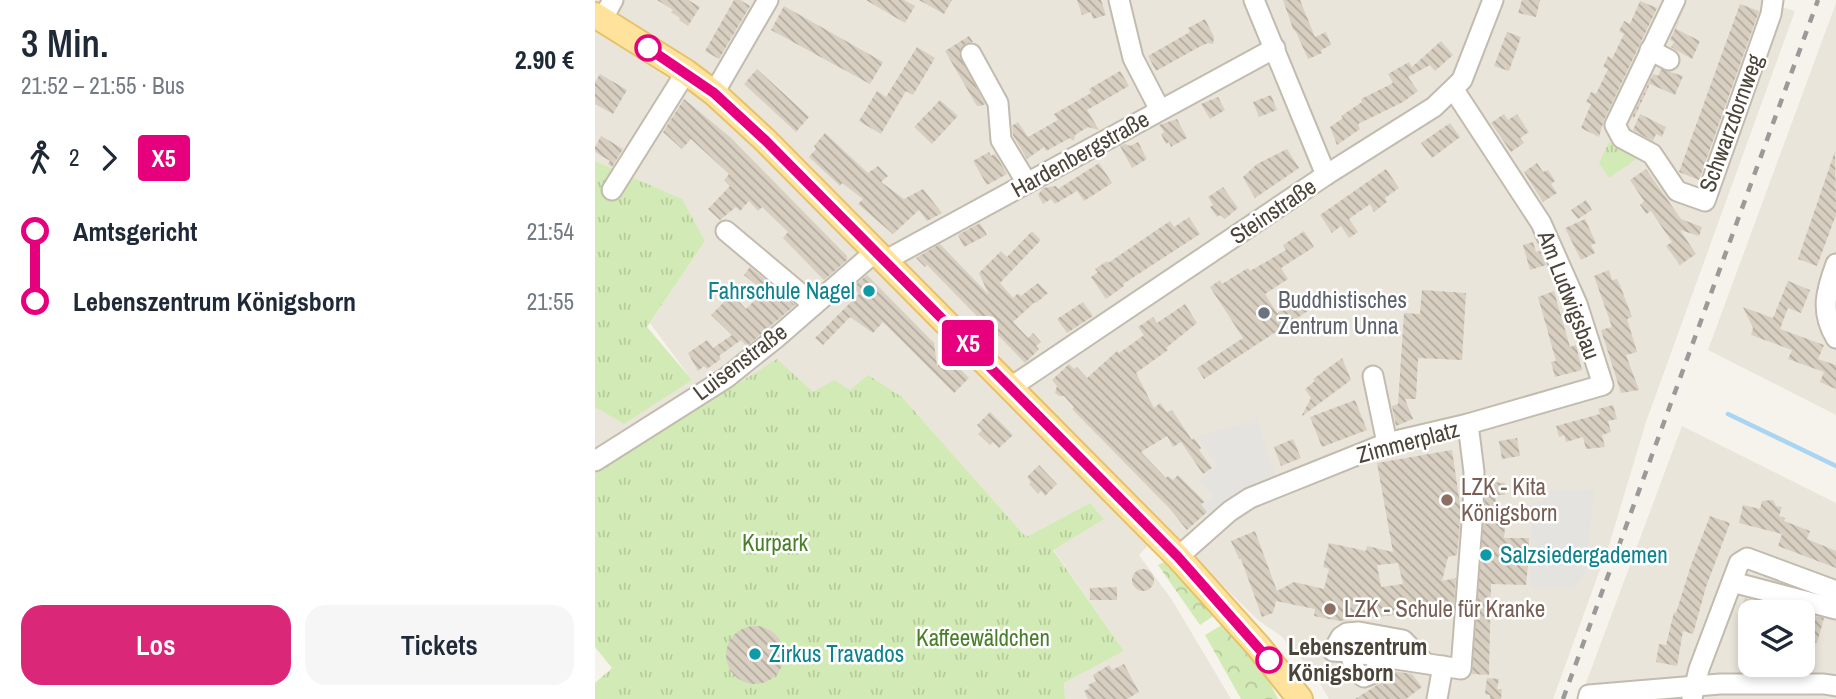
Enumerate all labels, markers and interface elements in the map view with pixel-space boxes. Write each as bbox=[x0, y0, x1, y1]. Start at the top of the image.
text: 3 Min. bbox=[21, 18, 109, 69]
unlabelled marker bbox=[635, 35, 661, 61]
text: 2.90 € bbox=[515, 42, 574, 77]
street label: Schwarzdornweg bbox=[1691, 49, 1770, 196]
text: 21:52 – 21:55 · Bus bbox=[21, 70, 185, 101]
street label: Hardenbergstraße bbox=[1005, 103, 1154, 204]
icon: walk bbox=[21, 139, 59, 177]
icon: forward bbox=[90, 139, 128, 177]
text: 2 bbox=[69, 142, 80, 173]
text: X5 bbox=[152, 142, 176, 174]
street label: Steinstraße bbox=[1224, 170, 1322, 251]
text: Amtsgericht bbox=[73, 214, 197, 249]
text: 21:54 bbox=[527, 216, 574, 247]
street label: Am Ludwigsbau bbox=[1530, 225, 1608, 364]
place label: Fahrschule Nagel bbox=[708, 275, 855, 306]
marker: Fahrschule Nagel bbox=[861, 283, 877, 299]
text: Lebenszentrum Königsborn bbox=[73, 284, 356, 319]
place label: Buddhistisches Zentrum Unna bbox=[1278, 284, 1407, 341]
text: 21:55 bbox=[527, 286, 574, 317]
marker: Buddhistisches Zentrum Unna bbox=[1256, 305, 1272, 321]
street label: Luisenstraße bbox=[686, 316, 793, 407]
line badge: X5 bbox=[937, 320, 999, 366]
text: X5 bbox=[956, 327, 980, 359]
street label: Zimmerplatz bbox=[1353, 413, 1462, 470]
place label: LZK - Kita Königsborn bbox=[1461, 471, 1557, 528]
marker: LZK - Kita Königsborn bbox=[1439, 492, 1455, 508]
park label: Kurpark bbox=[742, 527, 809, 558]
place label: Salzsiedergademen bbox=[1500, 539, 1668, 570]
marker: Salzsiedergademen bbox=[1478, 547, 1494, 563]
place label: LZK - Schule für Kranke bbox=[1344, 593, 1545, 624]
map controls bbox=[1738, 600, 1815, 677]
button: layers bbox=[1738, 600, 1815, 677]
marker: LZK - Schule für Kranke bbox=[1322, 601, 1338, 617]
button: Los bbox=[21, 605, 291, 685]
button: Tickets bbox=[305, 605, 574, 685]
park label: Kaffeewäldchen bbox=[916, 622, 1050, 653]
place label: Lebenszentrum Königsborn bbox=[1288, 631, 1427, 688]
place label: Zirkus Travados bbox=[769, 638, 904, 669]
marker: Zirkus Travados bbox=[747, 646, 763, 662]
marker: Lebenszentrum Königsborn bbox=[1256, 647, 1282, 673]

